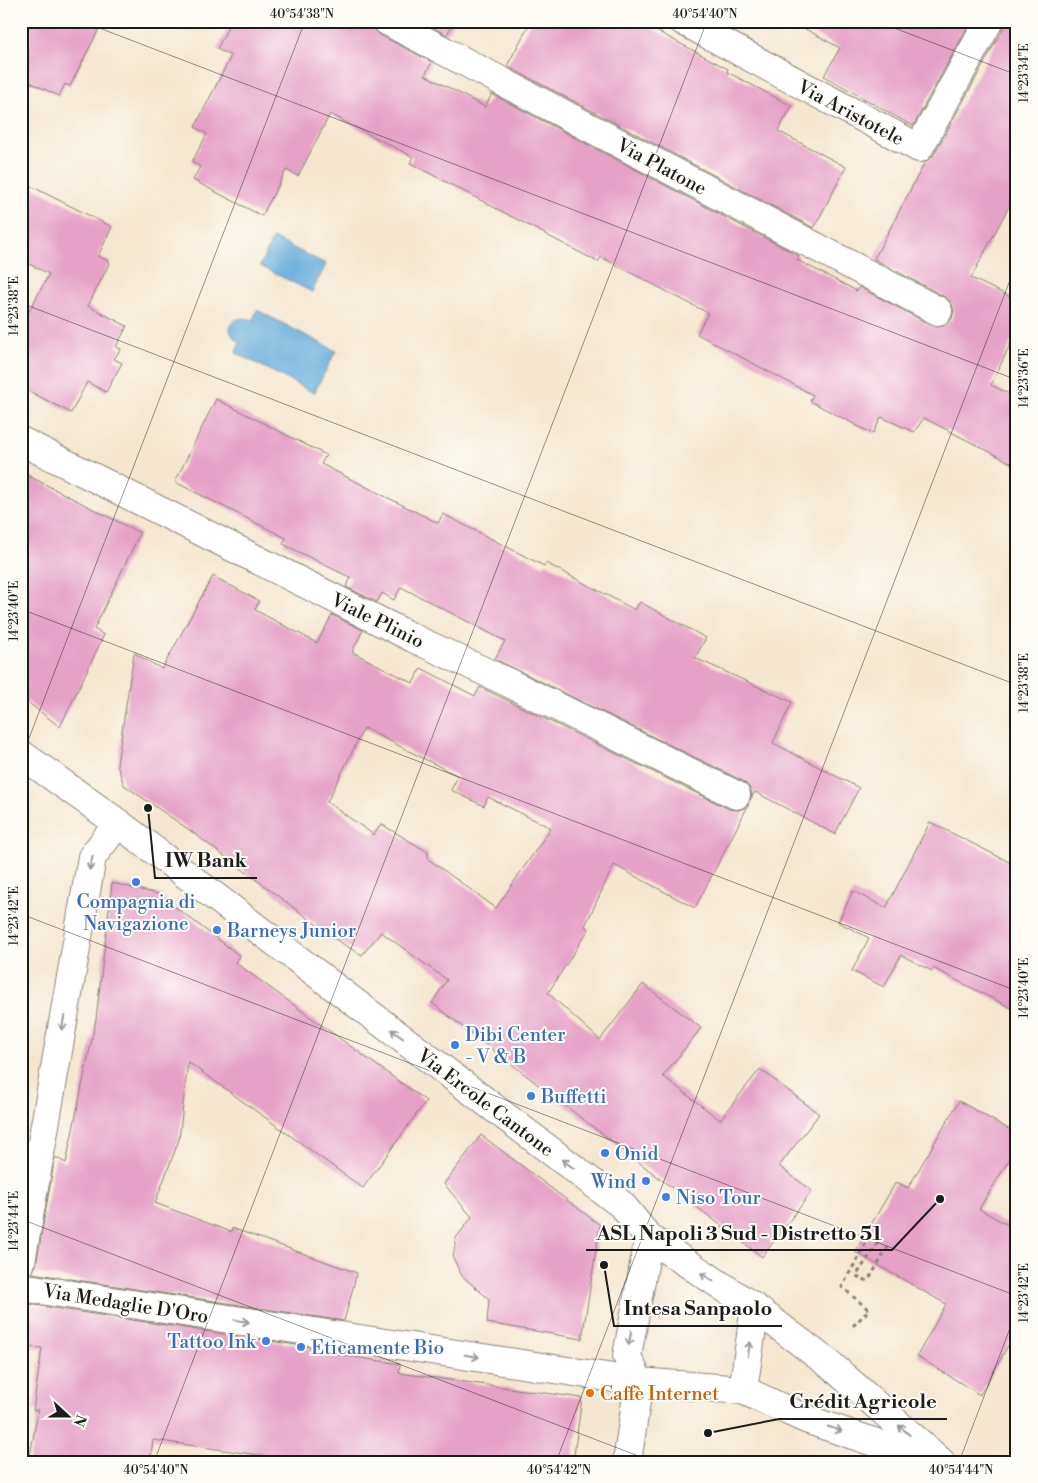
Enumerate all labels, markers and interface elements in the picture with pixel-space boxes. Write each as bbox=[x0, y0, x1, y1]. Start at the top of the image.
text: 40°54'38"N bbox=[270, 7, 334, 22]
text: 40°54'40"N bbox=[673, 7, 738, 22]
text: 14°23'34"E bbox=[1017, 43, 1032, 103]
street label: Via Aristotele bbox=[792, 74, 908, 151]
street label: Via Platone bbox=[611, 133, 711, 201]
text: 14°23'38"E bbox=[7, 276, 22, 336]
text: 14°23'36"E bbox=[1017, 348, 1032, 408]
text: 14°23'40"E bbox=[7, 581, 22, 641]
street label: Viale Plinio bbox=[326, 588, 428, 654]
text: 14°23'38"E bbox=[1017, 653, 1032, 713]
callout: IW Bank bbox=[155, 843, 257, 878]
text: IW Bank bbox=[165, 849, 248, 874]
one-way arrow bbox=[86, 855, 96, 871]
marker: Compagnia di Navigazione bbox=[130, 876, 142, 888]
text: 14°23'42"E bbox=[7, 886, 22, 946]
place label: Compagnia di Navigazione bbox=[77, 890, 195, 936]
place label: Barneys Junior bbox=[226, 919, 356, 943]
marker: Barneys Junior bbox=[211, 924, 223, 936]
text: 14°23'40"E bbox=[1017, 958, 1032, 1018]
one-way arrow bbox=[57, 1015, 67, 1031]
place label: Dibi Center - V & B bbox=[465, 1023, 565, 1069]
one-way arrow bbox=[391, 1029, 404, 1040]
marker: Dibi Center - V & B bbox=[449, 1039, 461, 1051]
street label: Via Ercole Cantone bbox=[412, 1043, 558, 1162]
place label: Buffetti bbox=[540, 1085, 606, 1109]
marker: Buffetti bbox=[525, 1090, 537, 1102]
place label: Onid bbox=[615, 1142, 658, 1166]
marker: Onid bbox=[599, 1147, 611, 1159]
one-way arrow bbox=[561, 1159, 575, 1169]
place label: Wind bbox=[590, 1170, 636, 1194]
marker: Wind bbox=[640, 1175, 652, 1187]
place label: Niso Tour bbox=[676, 1186, 761, 1210]
text: 14°23'44"E bbox=[7, 1191, 22, 1251]
marker: Niso Tour bbox=[660, 1191, 672, 1203]
callout: ASL Napoli 3 Sud - Distretto 51 bbox=[586, 1215, 892, 1250]
text: ASL Napoli 3 Sud - Distretto 51 bbox=[595, 1222, 882, 1247]
text: 14°23'42"E bbox=[1017, 1263, 1032, 1323]
one-way arrow bbox=[701, 1271, 715, 1281]
street label: Via Medaglie D'Oro bbox=[41, 1279, 210, 1329]
callout: Intesa Sanpaolo bbox=[614, 1291, 782, 1326]
text: Intesa Sanpaolo bbox=[624, 1297, 772, 1322]
one-way arrow bbox=[234, 1316, 250, 1326]
one-way arrow bbox=[625, 1329, 635, 1345]
place label: Tattoo Ink bbox=[167, 1330, 257, 1354]
marker: Tattoo Ink bbox=[260, 1335, 272, 1347]
place label: Eticamente Bio bbox=[311, 1336, 444, 1360]
marker: Eticamente Bio bbox=[295, 1341, 307, 1353]
one-way arrow bbox=[744, 1341, 754, 1357]
one-way arrow bbox=[464, 1351, 480, 1361]
place label: Caffè Internet bbox=[600, 1382, 719, 1406]
callout: Crédit Agricole bbox=[779, 1384, 947, 1419]
marker: Caffè Internet bbox=[584, 1387, 596, 1399]
north arrow bbox=[42, 1390, 92, 1440]
text: Crédit Agricole bbox=[789, 1390, 937, 1415]
text: N bbox=[69, 1412, 90, 1429]
one-way arrow bbox=[826, 1424, 842, 1434]
one-way arrow bbox=[898, 1424, 911, 1435]
text: 40°54'40"N bbox=[124, 1463, 189, 1478]
text: 40°54'42"N bbox=[527, 1463, 591, 1478]
text: 40°54'44"N bbox=[929, 1463, 993, 1478]

